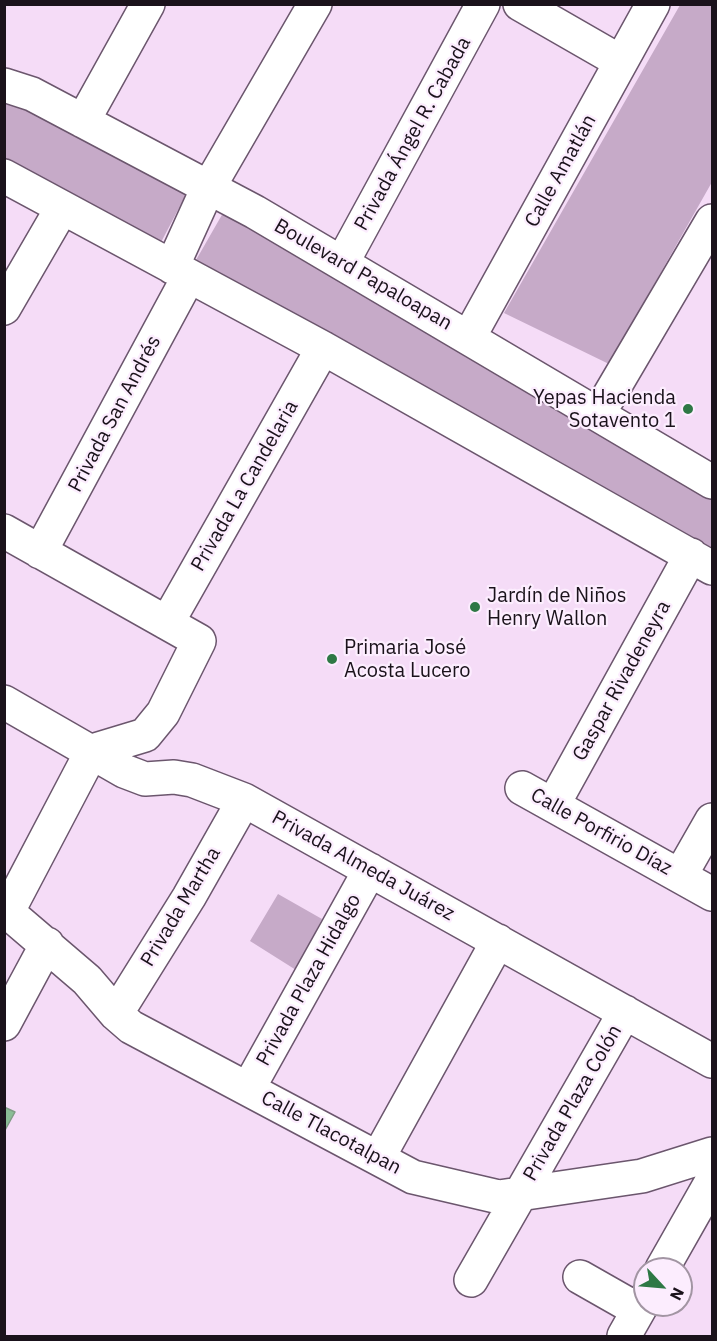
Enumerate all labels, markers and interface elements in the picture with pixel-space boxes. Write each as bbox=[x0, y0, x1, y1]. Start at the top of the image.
street label: Privada Ángel R. Cabada bbox=[350, 33, 476, 235]
street label: Calle Amatlán bbox=[520, 111, 602, 231]
street label: Boulevard Papaloapan bbox=[270, 214, 456, 336]
street label: Privada San Andrés bbox=[64, 332, 166, 496]
place label: Yepas Hacienda Sotavento 1 bbox=[533, 386, 676, 433]
street label: Privada La Candelaria bbox=[186, 396, 304, 576]
marker: Yepas Hacienda Sotavento 1 bbox=[681, 402, 695, 416]
place label: Jardín de Niños Henry Wallon bbox=[487, 584, 627, 631]
street label: Gaspar Rivadeneyra bbox=[568, 597, 676, 765]
marker: Jardín de Niños Henry Wallon bbox=[468, 600, 482, 614]
place label: Primaria José Acosta Lucero bbox=[344, 636, 471, 683]
marker: Primaria José Acosta Lucero bbox=[325, 652, 339, 666]
street label: Calle Porfirio Díaz bbox=[526, 783, 676, 881]
street label: Privada Almeda Juárez bbox=[268, 806, 458, 926]
street label: Privada Martha bbox=[136, 843, 226, 971]
street label: Privada Plaza Hidalgo bbox=[252, 890, 366, 1070]
street label: Privada Plaza Colón bbox=[519, 1021, 627, 1185]
street label: Calle Tlacotalpan bbox=[257, 1086, 405, 1180]
north arrow bbox=[633, 1257, 693, 1317]
text: N bbox=[666, 1284, 689, 1304]

